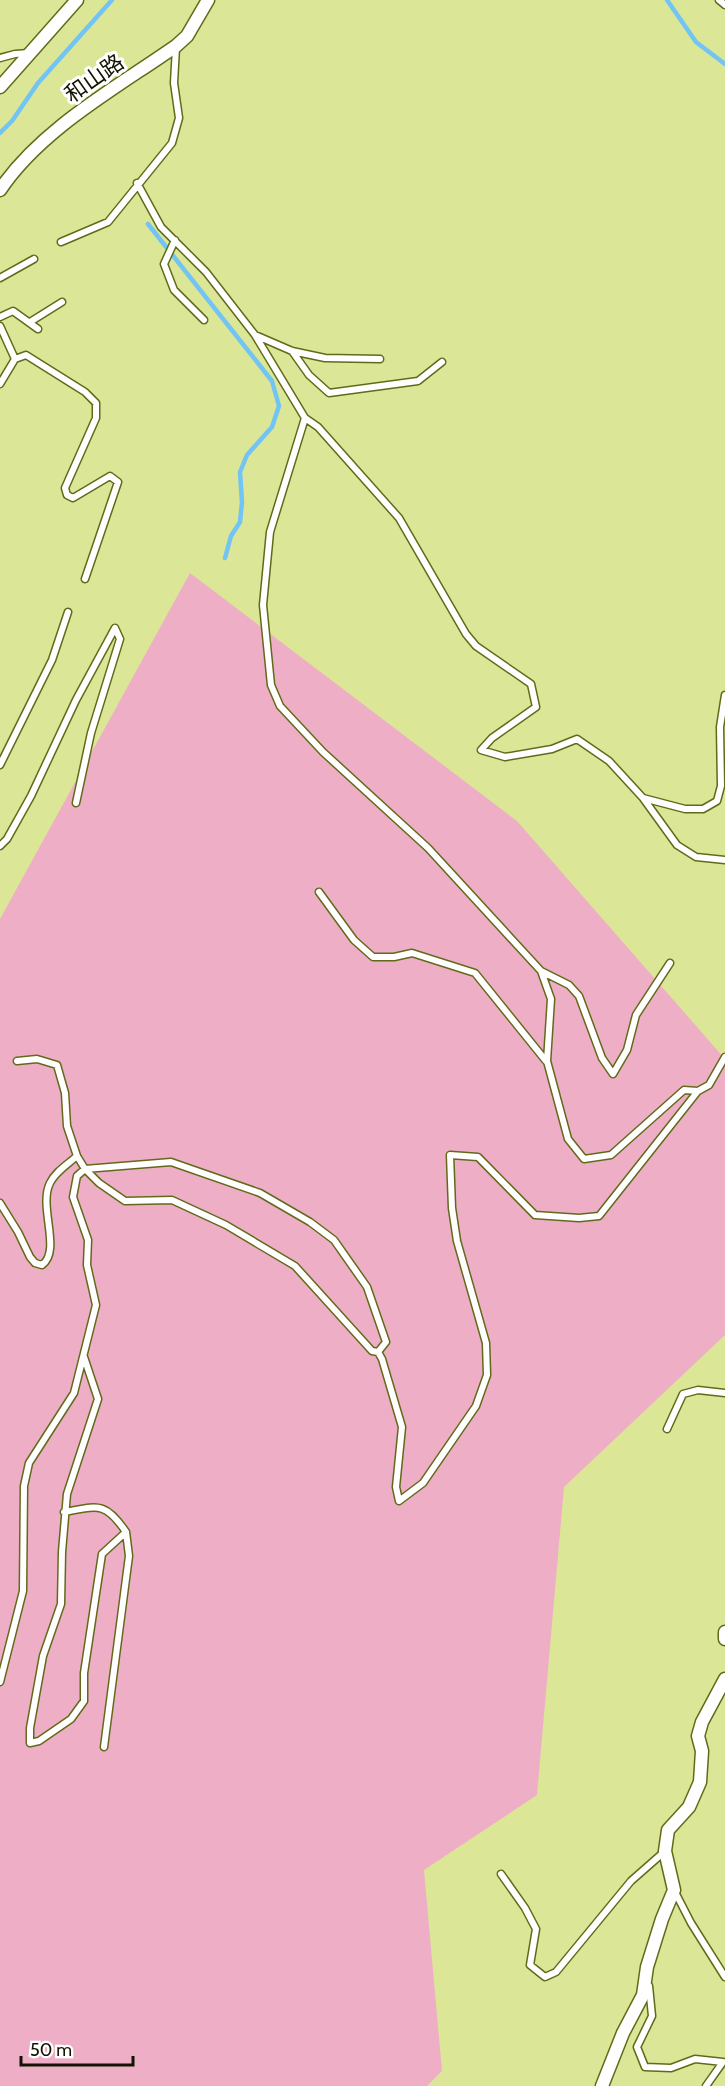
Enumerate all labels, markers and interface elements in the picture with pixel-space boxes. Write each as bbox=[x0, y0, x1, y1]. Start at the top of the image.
street label: 和山路 bbox=[60, 48, 129, 108]
scale bar bbox=[21, 2029, 134, 2067]
text: 50 m bbox=[30, 2039, 72, 2061]

